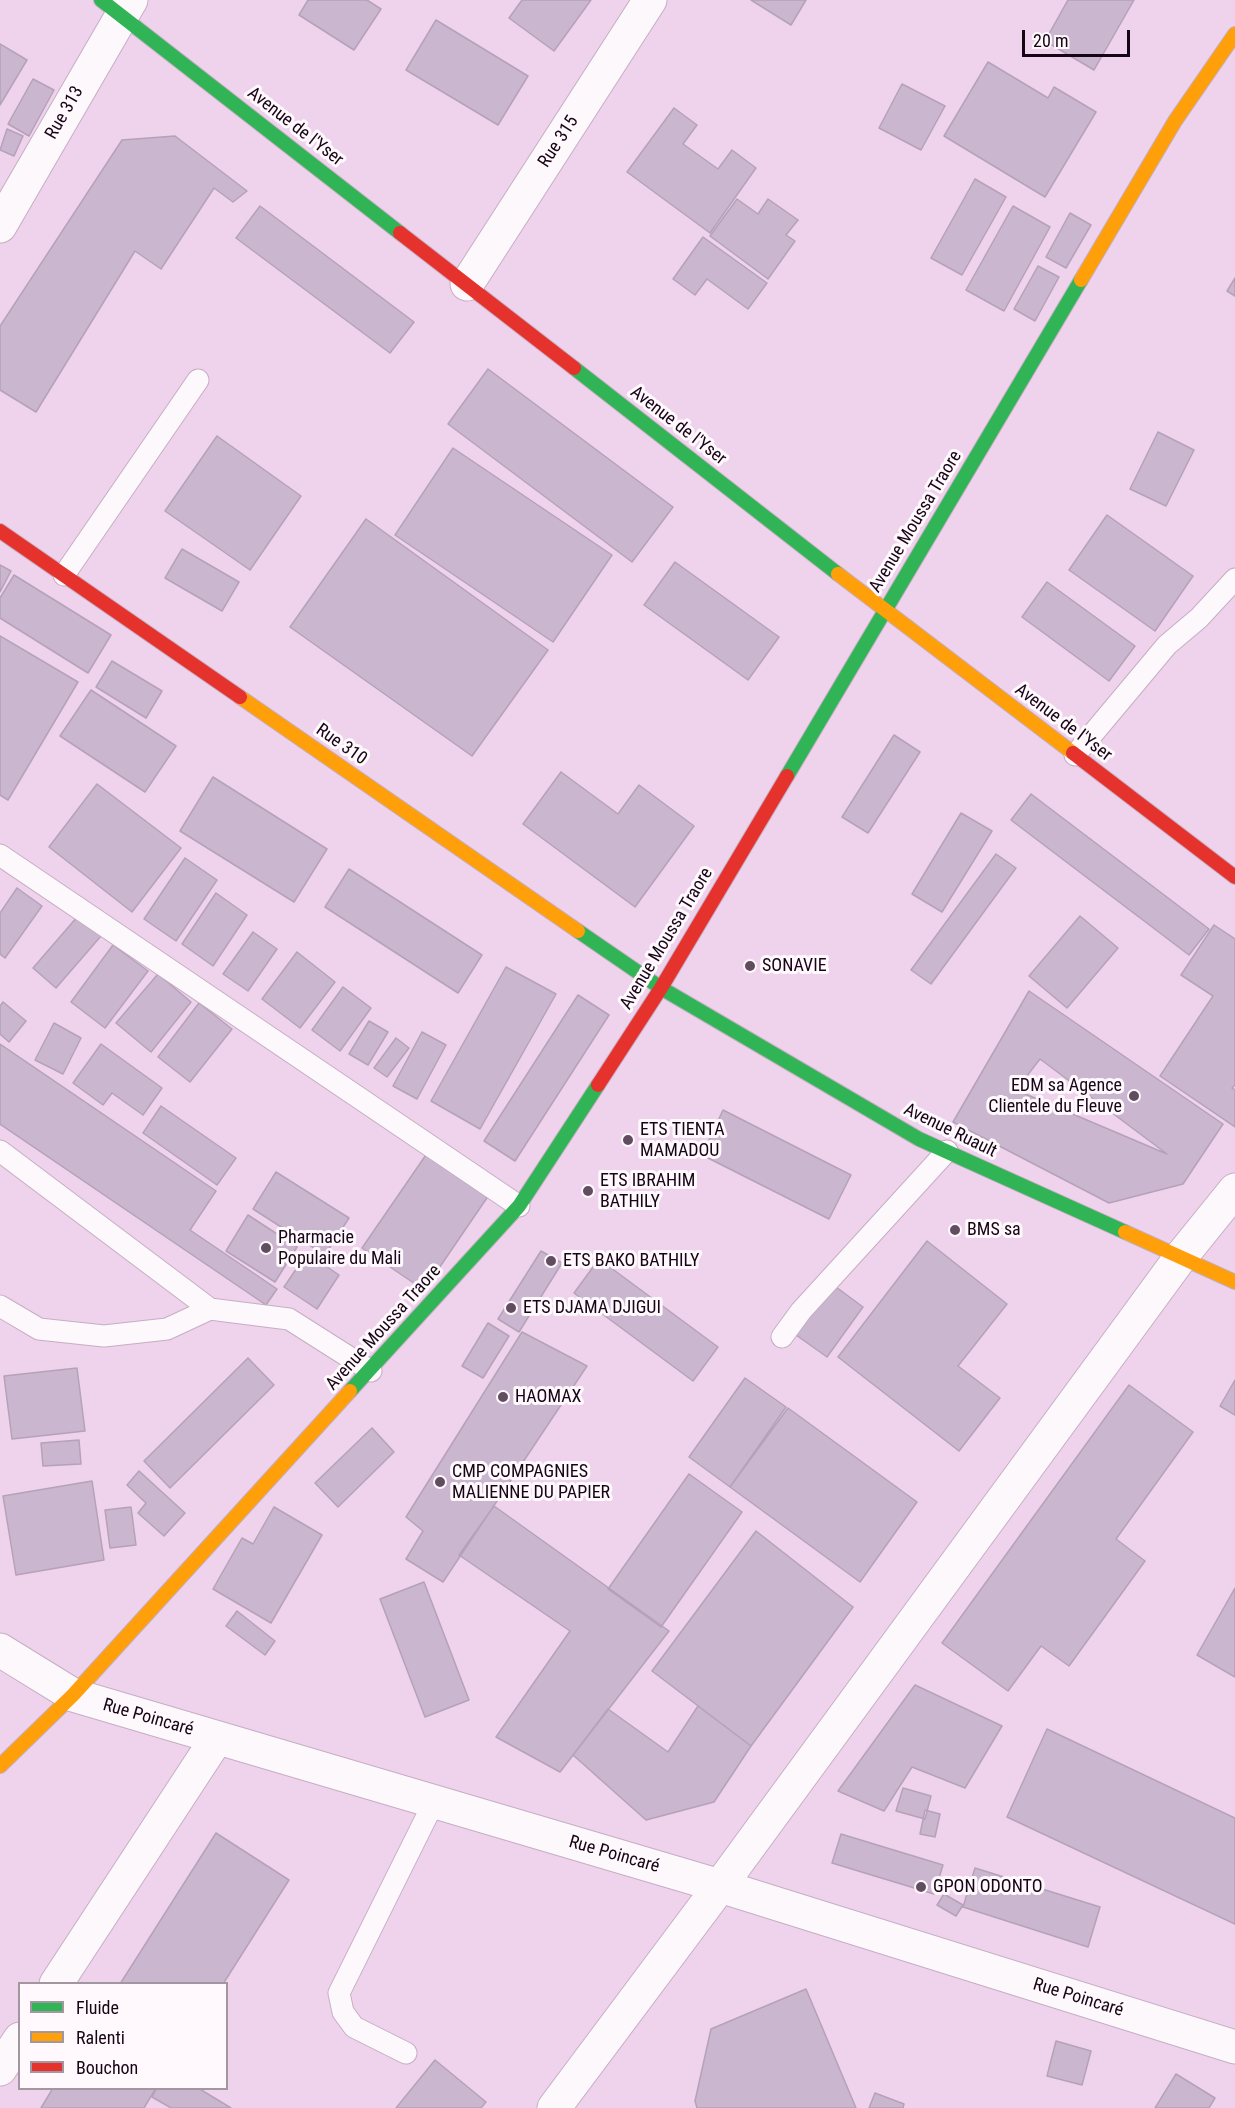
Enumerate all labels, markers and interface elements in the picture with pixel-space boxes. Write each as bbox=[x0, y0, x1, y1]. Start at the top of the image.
scale bar bbox=[1025, 18, 1133, 56]
text: 20 m bbox=[1033, 30, 1068, 51]
street label: Rue 313 bbox=[41, 83, 89, 143]
street label: Avenue de l'Yser bbox=[243, 83, 347, 171]
street label: Rue 315 bbox=[534, 112, 584, 172]
street label: Avenue de l'Yser bbox=[626, 382, 730, 470]
street label: Avenue Moussa Traore bbox=[865, 447, 967, 597]
street label: Avenue de l'Yser bbox=[1010, 680, 1116, 766]
street label: Rue 310 bbox=[311, 720, 371, 770]
street label: Avenue Moussa Traore bbox=[616, 864, 718, 1014]
place label: SONAVIE bbox=[762, 955, 827, 977]
marker: SONAVIE bbox=[743, 959, 757, 973]
place label: EDM sa Agence Clientele du Fleuve bbox=[988, 1075, 1122, 1118]
marker: EDM sa Agence Clientele du Fleuve bbox=[1127, 1089, 1141, 1103]
street label: Avenue Ruault bbox=[900, 1099, 1000, 1163]
place label: ETS TIENTA MAMADOU bbox=[640, 1119, 725, 1162]
marker: ETS TIENTA MAMADOU bbox=[621, 1133, 635, 1147]
place label: ETS IBRAHIM BATHILY bbox=[600, 1170, 695, 1212]
marker: ETS IBRAHIM BATHILY bbox=[581, 1184, 595, 1198]
place label: BMS sa bbox=[967, 1219, 1021, 1241]
marker: BMS sa bbox=[948, 1223, 962, 1237]
place label: Pharmacie Populaire du Mali bbox=[278, 1227, 401, 1270]
marker: Pharmacie Populaire du Mali bbox=[259, 1241, 273, 1255]
place label: ETS BAKO BATHILY bbox=[563, 1250, 700, 1272]
marker: ETS BAKO BATHILY bbox=[544, 1254, 558, 1268]
street label: Avenue Moussa Traore bbox=[322, 1261, 446, 1395]
place label: ETS DJAMA DJIGUI bbox=[523, 1297, 661, 1319]
marker: ETS DJAMA DJIGUI bbox=[504, 1301, 518, 1315]
place label: HAOMAX bbox=[515, 1386, 581, 1408]
marker: HAOMAX bbox=[496, 1390, 510, 1404]
place label: CMP COMPAGNIES MALIENNE DU PAPIER bbox=[452, 1461, 610, 1504]
marker: CMP COMPAGNIES MALIENNE DU PAPIER bbox=[433, 1475, 447, 1489]
street label: Rue Poincaré bbox=[100, 1695, 196, 1741]
street label: Rue Poincaré bbox=[566, 1832, 662, 1878]
place label: GPON ODONTO bbox=[933, 1876, 1042, 1898]
marker: GPON ODONTO bbox=[914, 1880, 928, 1894]
street label: Rue Poincaré bbox=[1030, 1974, 1126, 2022]
legend bbox=[18, 1982, 228, 2090]
text: Fluide bbox=[76, 1997, 119, 2018]
text: Ralenti bbox=[76, 2027, 125, 2048]
text: Bouchon bbox=[76, 2057, 138, 2078]

